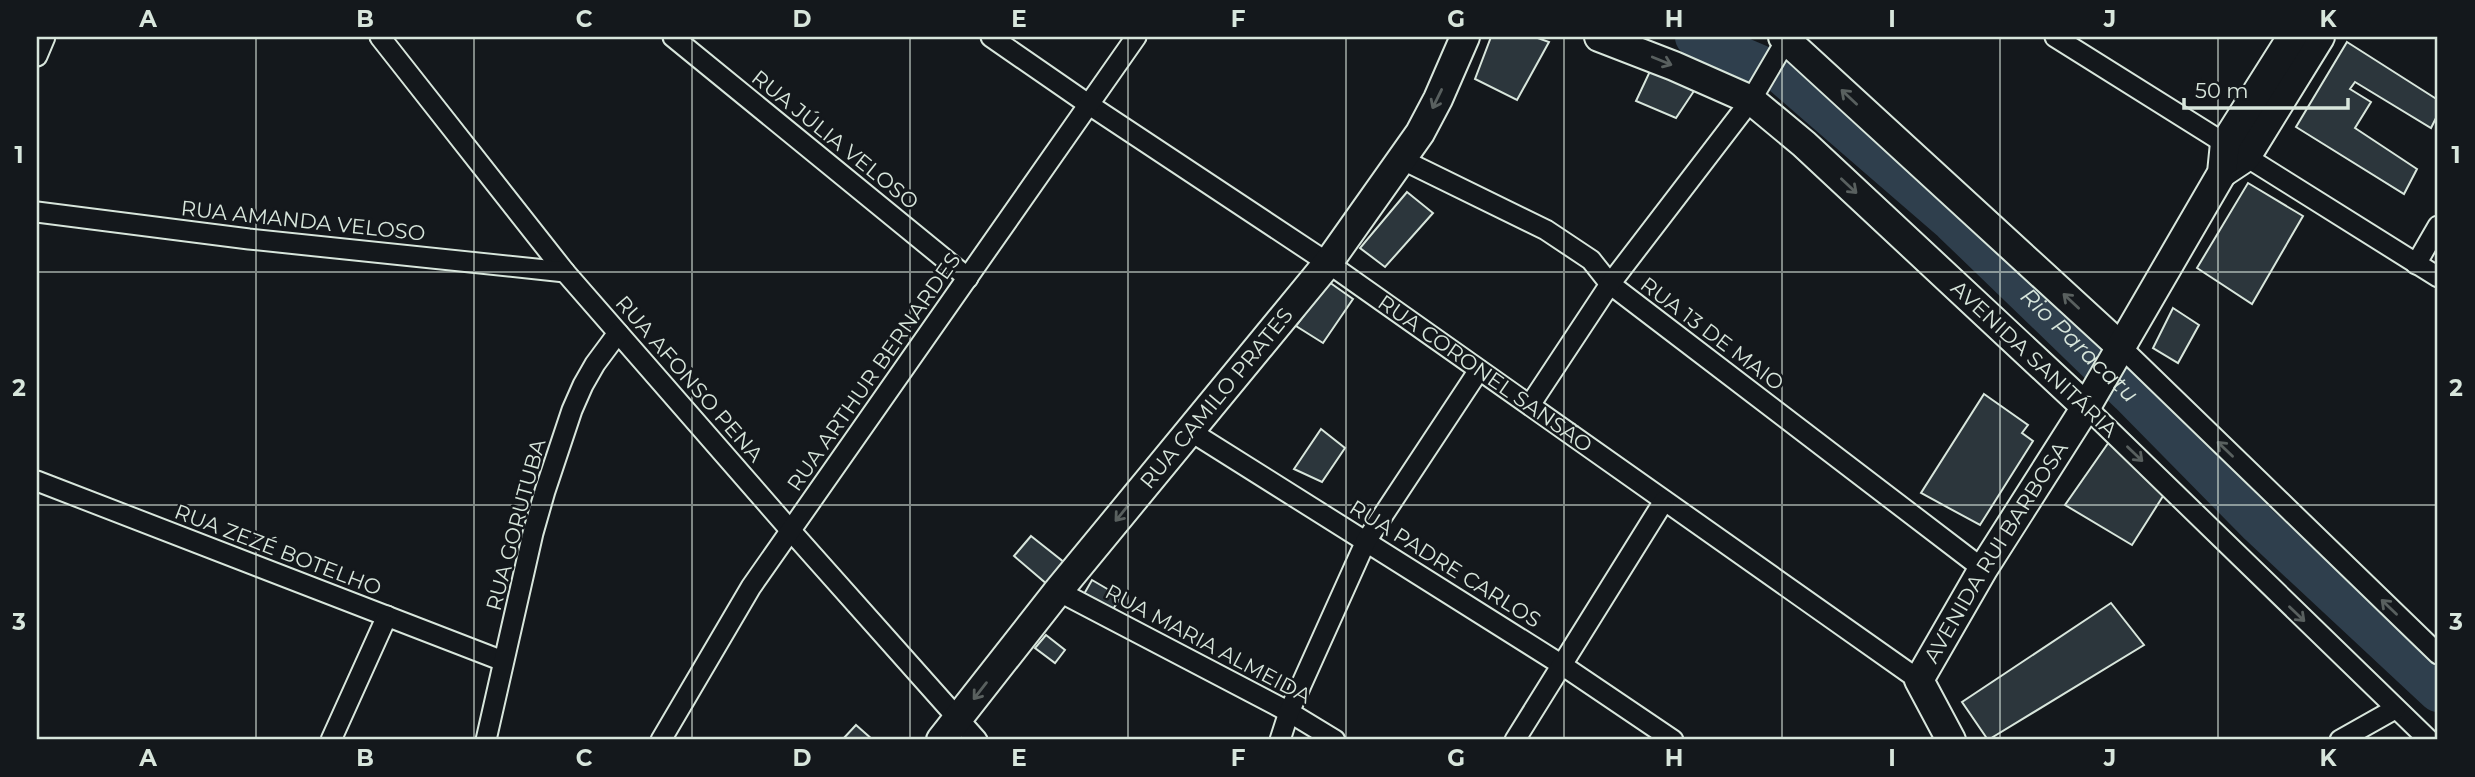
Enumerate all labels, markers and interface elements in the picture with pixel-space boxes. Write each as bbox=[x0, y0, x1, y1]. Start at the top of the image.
text: A bbox=[138, 5, 157, 33]
text: B bbox=[356, 5, 374, 33]
text: C bbox=[576, 5, 593, 33]
text: D bbox=[793, 5, 812, 33]
text: E bbox=[1011, 5, 1027, 33]
text: F bbox=[1231, 5, 1246, 33]
text: G bbox=[1447, 5, 1465, 33]
text: H bbox=[1665, 5, 1683, 33]
text: I bbox=[1888, 5, 1896, 33]
text: J bbox=[2103, 5, 2116, 33]
text: K bbox=[2319, 5, 2337, 33]
one-way arrow bbox=[1651, 56, 1673, 69]
street label: RUA JÚLIA VELOSO bbox=[747, 65, 924, 214]
scale bar bbox=[2184, 66, 2349, 110]
text: 50 m bbox=[2195, 78, 2249, 103]
one-way arrow bbox=[1430, 88, 1443, 109]
one-way arrow bbox=[1840, 89, 1858, 105]
text: 1 bbox=[14, 141, 24, 169]
text: 1 bbox=[2451, 141, 2461, 169]
one-way arrow bbox=[1840, 178, 1858, 194]
street label: RUA AMANDA VELOSO bbox=[180, 195, 426, 246]
street label: RUA ARTHUR BERNARDES bbox=[782, 248, 966, 496]
street label: RUA 13 DE MAIO bbox=[1636, 272, 1789, 396]
street label: AVENIDA SANITÁRIA bbox=[1946, 275, 2123, 443]
water label: Rio Paracatu bbox=[2015, 282, 2144, 408]
street label: RUA CORONEL SANSÃO bbox=[1373, 289, 1597, 457]
street label: RUA AFONSO PENA bbox=[610, 290, 769, 468]
one-way arrow bbox=[2062, 293, 2080, 309]
street label: RUA CAMILO PRATES bbox=[1135, 303, 1298, 493]
text: 2 bbox=[12, 374, 26, 402]
text: 2 bbox=[2449, 374, 2463, 402]
street label: RUA GORUTUBA bbox=[481, 435, 551, 613]
street label: AVENIDA RUI BARBOSA bbox=[1918, 436, 2073, 667]
one-way arrow bbox=[2217, 440, 2234, 457]
one-way arrow bbox=[2126, 446, 2143, 463]
street label: RUA PADRE CARLOS bbox=[1345, 494, 1545, 633]
street label: RUA ZEZÉ BOTELHO bbox=[171, 499, 385, 601]
one-way arrow bbox=[1114, 504, 1130, 522]
street label: RUA MARIA ALMEIDA bbox=[1101, 579, 1316, 709]
one-way arrow bbox=[2381, 598, 2398, 615]
one-way arrow bbox=[2289, 605, 2306, 622]
text: 3 bbox=[11, 608, 26, 636]
text: 3 bbox=[2448, 608, 2463, 636]
one-way arrow bbox=[973, 682, 988, 700]
text: A bbox=[138, 744, 157, 772]
text: B bbox=[356, 744, 374, 772]
text: C bbox=[576, 744, 593, 772]
text: D bbox=[793, 744, 812, 772]
text: E bbox=[1011, 744, 1027, 772]
text: F bbox=[1231, 744, 1246, 772]
text: G bbox=[1447, 744, 1465, 772]
text: H bbox=[1665, 744, 1683, 772]
text: I bbox=[1888, 744, 1896, 772]
text: J bbox=[2103, 744, 2116, 772]
text: K bbox=[2319, 744, 2337, 772]

